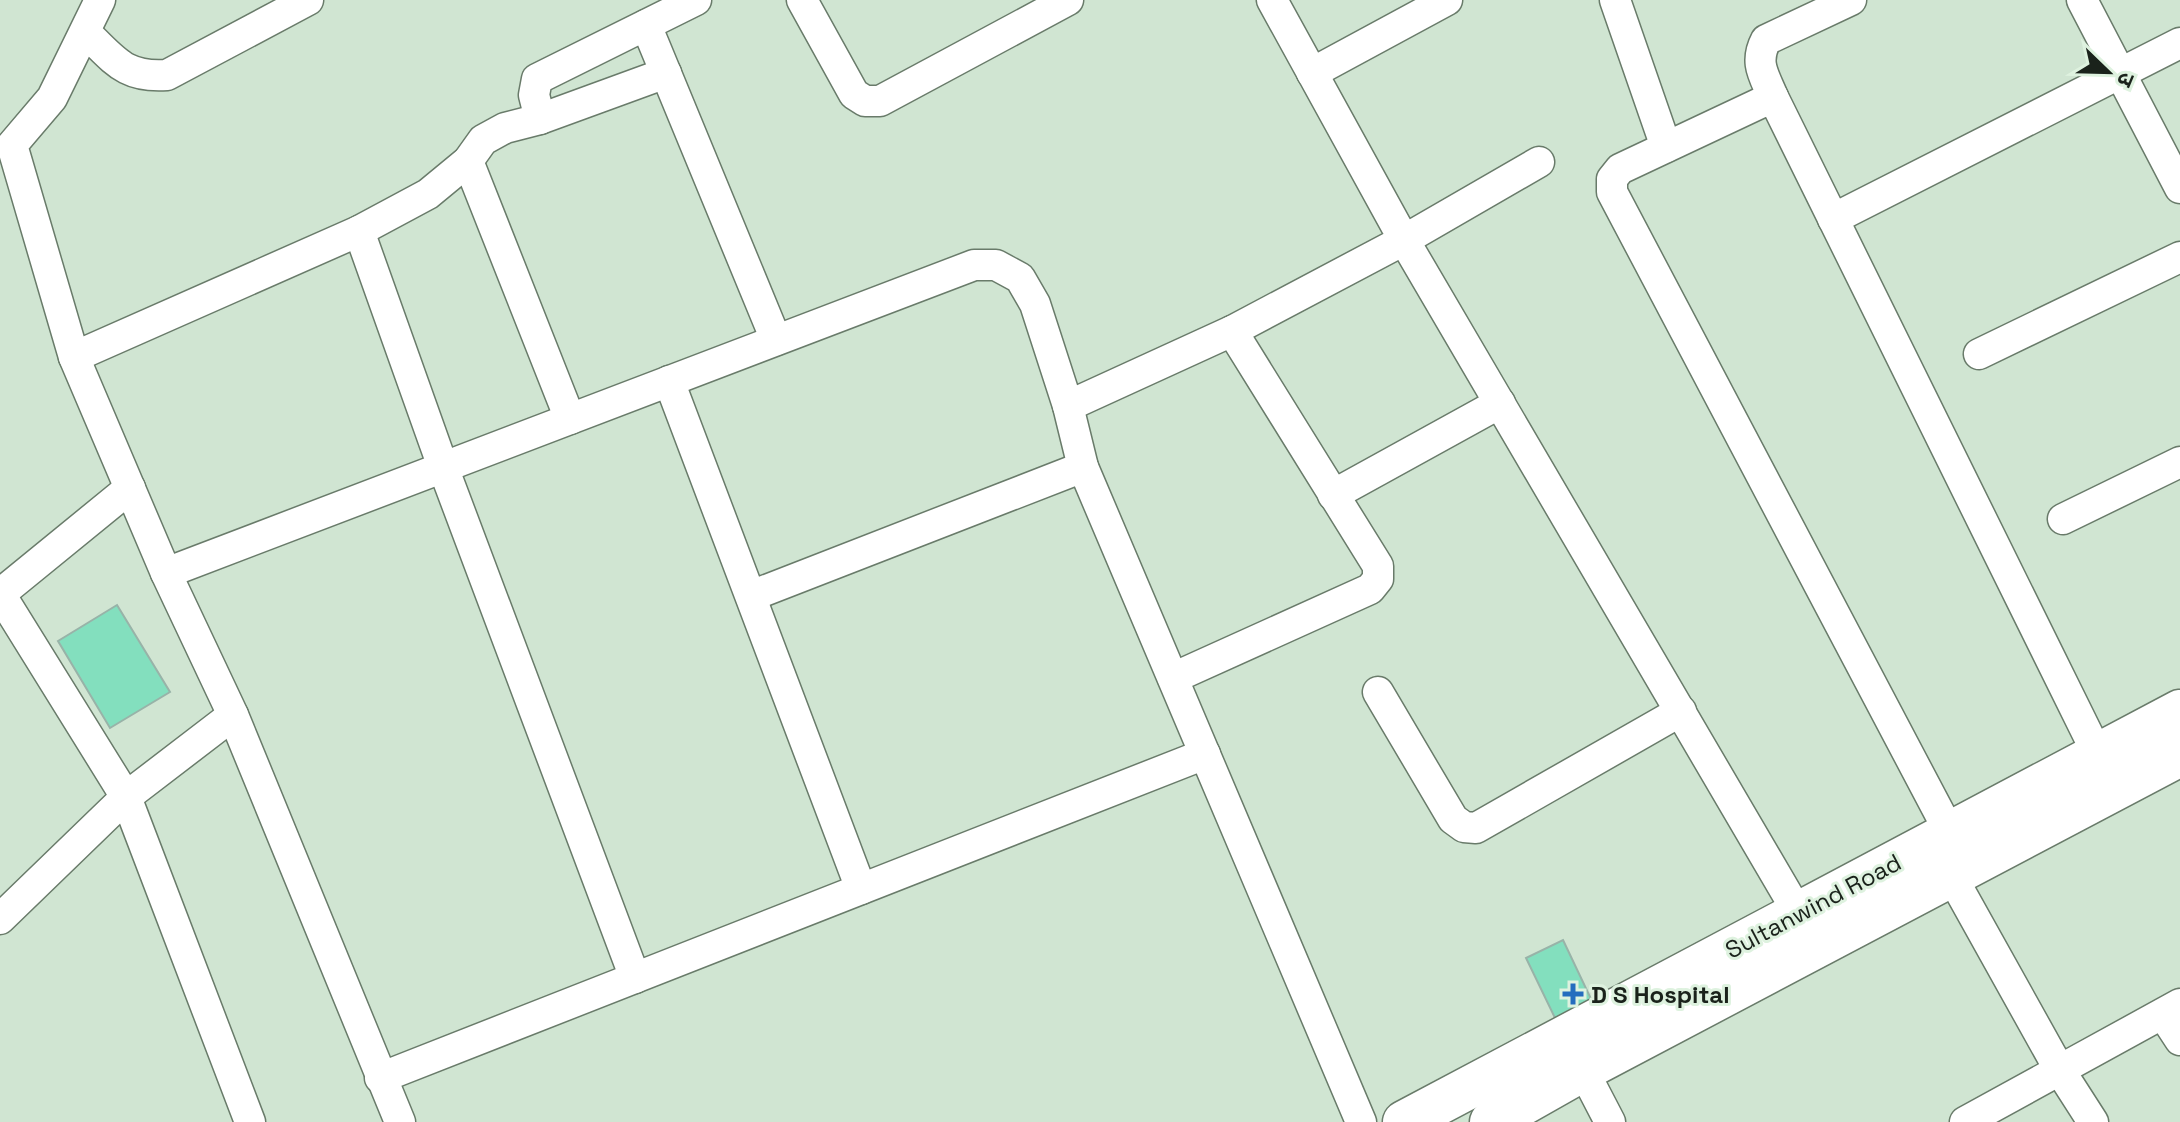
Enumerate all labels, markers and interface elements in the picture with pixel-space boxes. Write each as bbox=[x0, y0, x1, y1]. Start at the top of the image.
north arrow bbox=[2068, 32, 2148, 112]
text: उ bbox=[2111, 68, 2142, 92]
street label: Sultanwind Road bbox=[1720, 847, 1906, 965]
place label: D S Hospital bbox=[1591, 979, 1730, 1010]
marker: D S Hospital bbox=[1562, 983, 1584, 1005]

